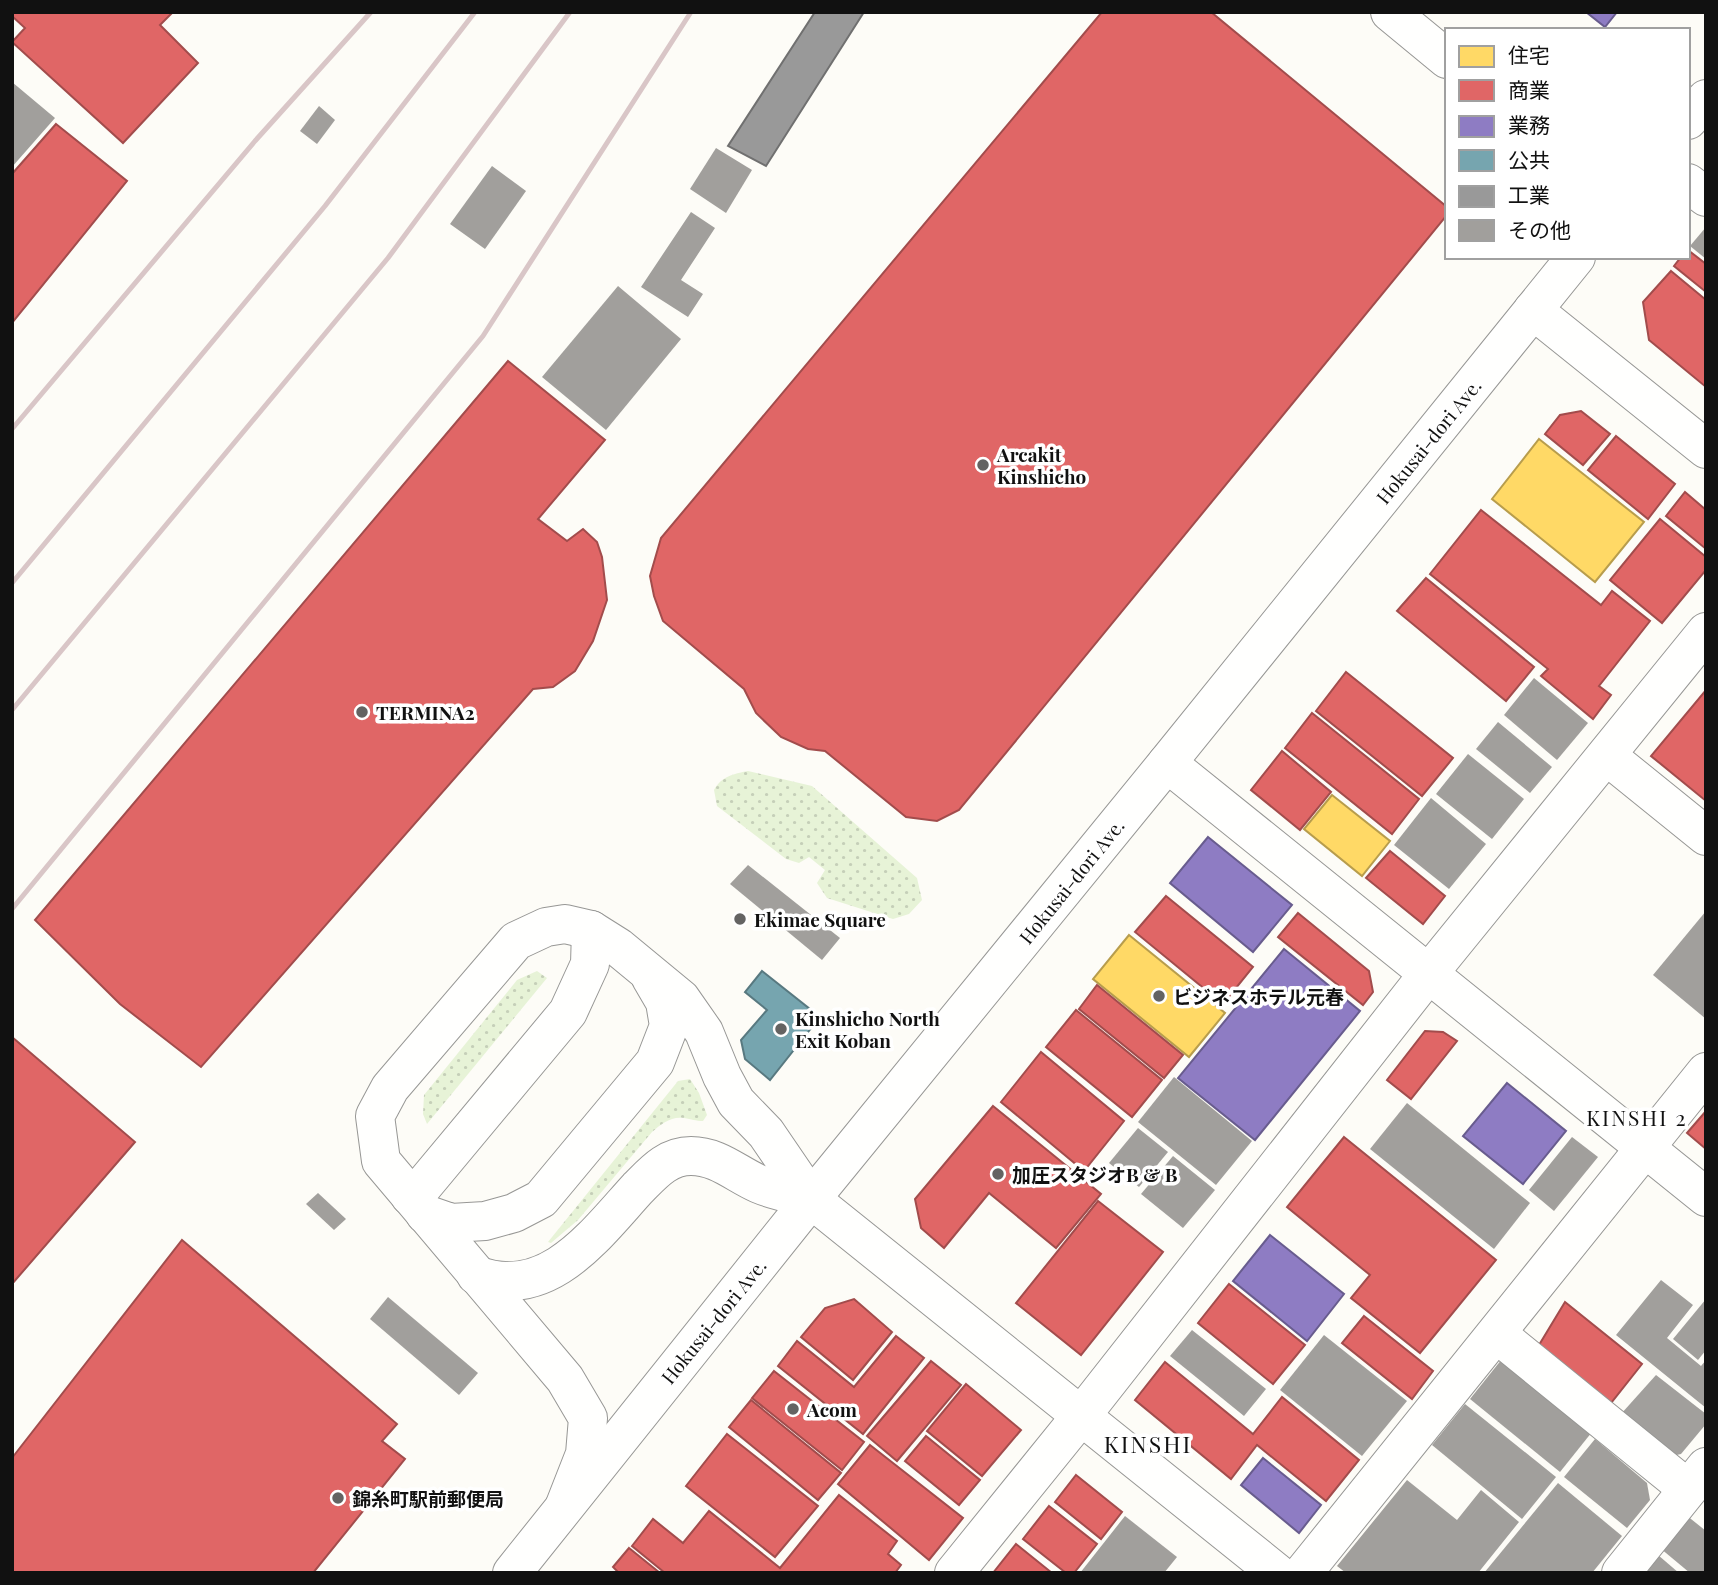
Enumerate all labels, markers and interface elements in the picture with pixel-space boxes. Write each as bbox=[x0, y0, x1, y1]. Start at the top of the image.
legend bbox=[1445, 28, 1690, 259]
text: 住宅 bbox=[1508, 40, 1550, 68]
text: 商業 bbox=[1508, 75, 1550, 103]
text: 業務 bbox=[1508, 110, 1550, 138]
text: 公共 bbox=[1508, 145, 1550, 173]
text: 工業 bbox=[1508, 180, 1550, 208]
text: その他 bbox=[1508, 215, 1571, 243]
street label: Hokusai-dori Ave. bbox=[1370, 373, 1486, 509]
place label: Arcakit Kinshicho bbox=[996, 441, 1087, 489]
marker: Arcakit Kinshicho bbox=[975, 457, 991, 473]
place label: TERMINA2 bbox=[376, 699, 475, 725]
marker: TERMINA2 bbox=[354, 704, 370, 720]
street label: Hokusai-dori Ave. bbox=[1013, 813, 1129, 949]
place label: Ekimae Square bbox=[754, 906, 886, 932]
marker: Ekimae Square bbox=[732, 911, 748, 927]
place label: ビジネスホテル元春 bbox=[1173, 983, 1344, 1009]
marker: ビジネスホテル元春 bbox=[1151, 988, 1167, 1004]
place label: Kinshicho North Exit Koban bbox=[795, 1005, 940, 1053]
marker: Kinshicho North Exit Koban bbox=[773, 1021, 789, 1037]
district label: KINSHI 2 bbox=[1586, 1103, 1688, 1131]
place label: 加圧スタジオB & B bbox=[1012, 1161, 1178, 1187]
marker: 加圧スタジオB & B bbox=[990, 1166, 1006, 1182]
street label: Hokusai-dori Ave. bbox=[655, 1253, 771, 1389]
place label: Acom bbox=[806, 1396, 857, 1422]
marker: Acom bbox=[785, 1401, 801, 1417]
district label: KINSHI bbox=[1104, 1428, 1192, 1459]
place label: 錦糸町駅前郵便局 bbox=[352, 1485, 504, 1511]
marker: 錦糸町駅前郵便局 bbox=[330, 1490, 346, 1506]

